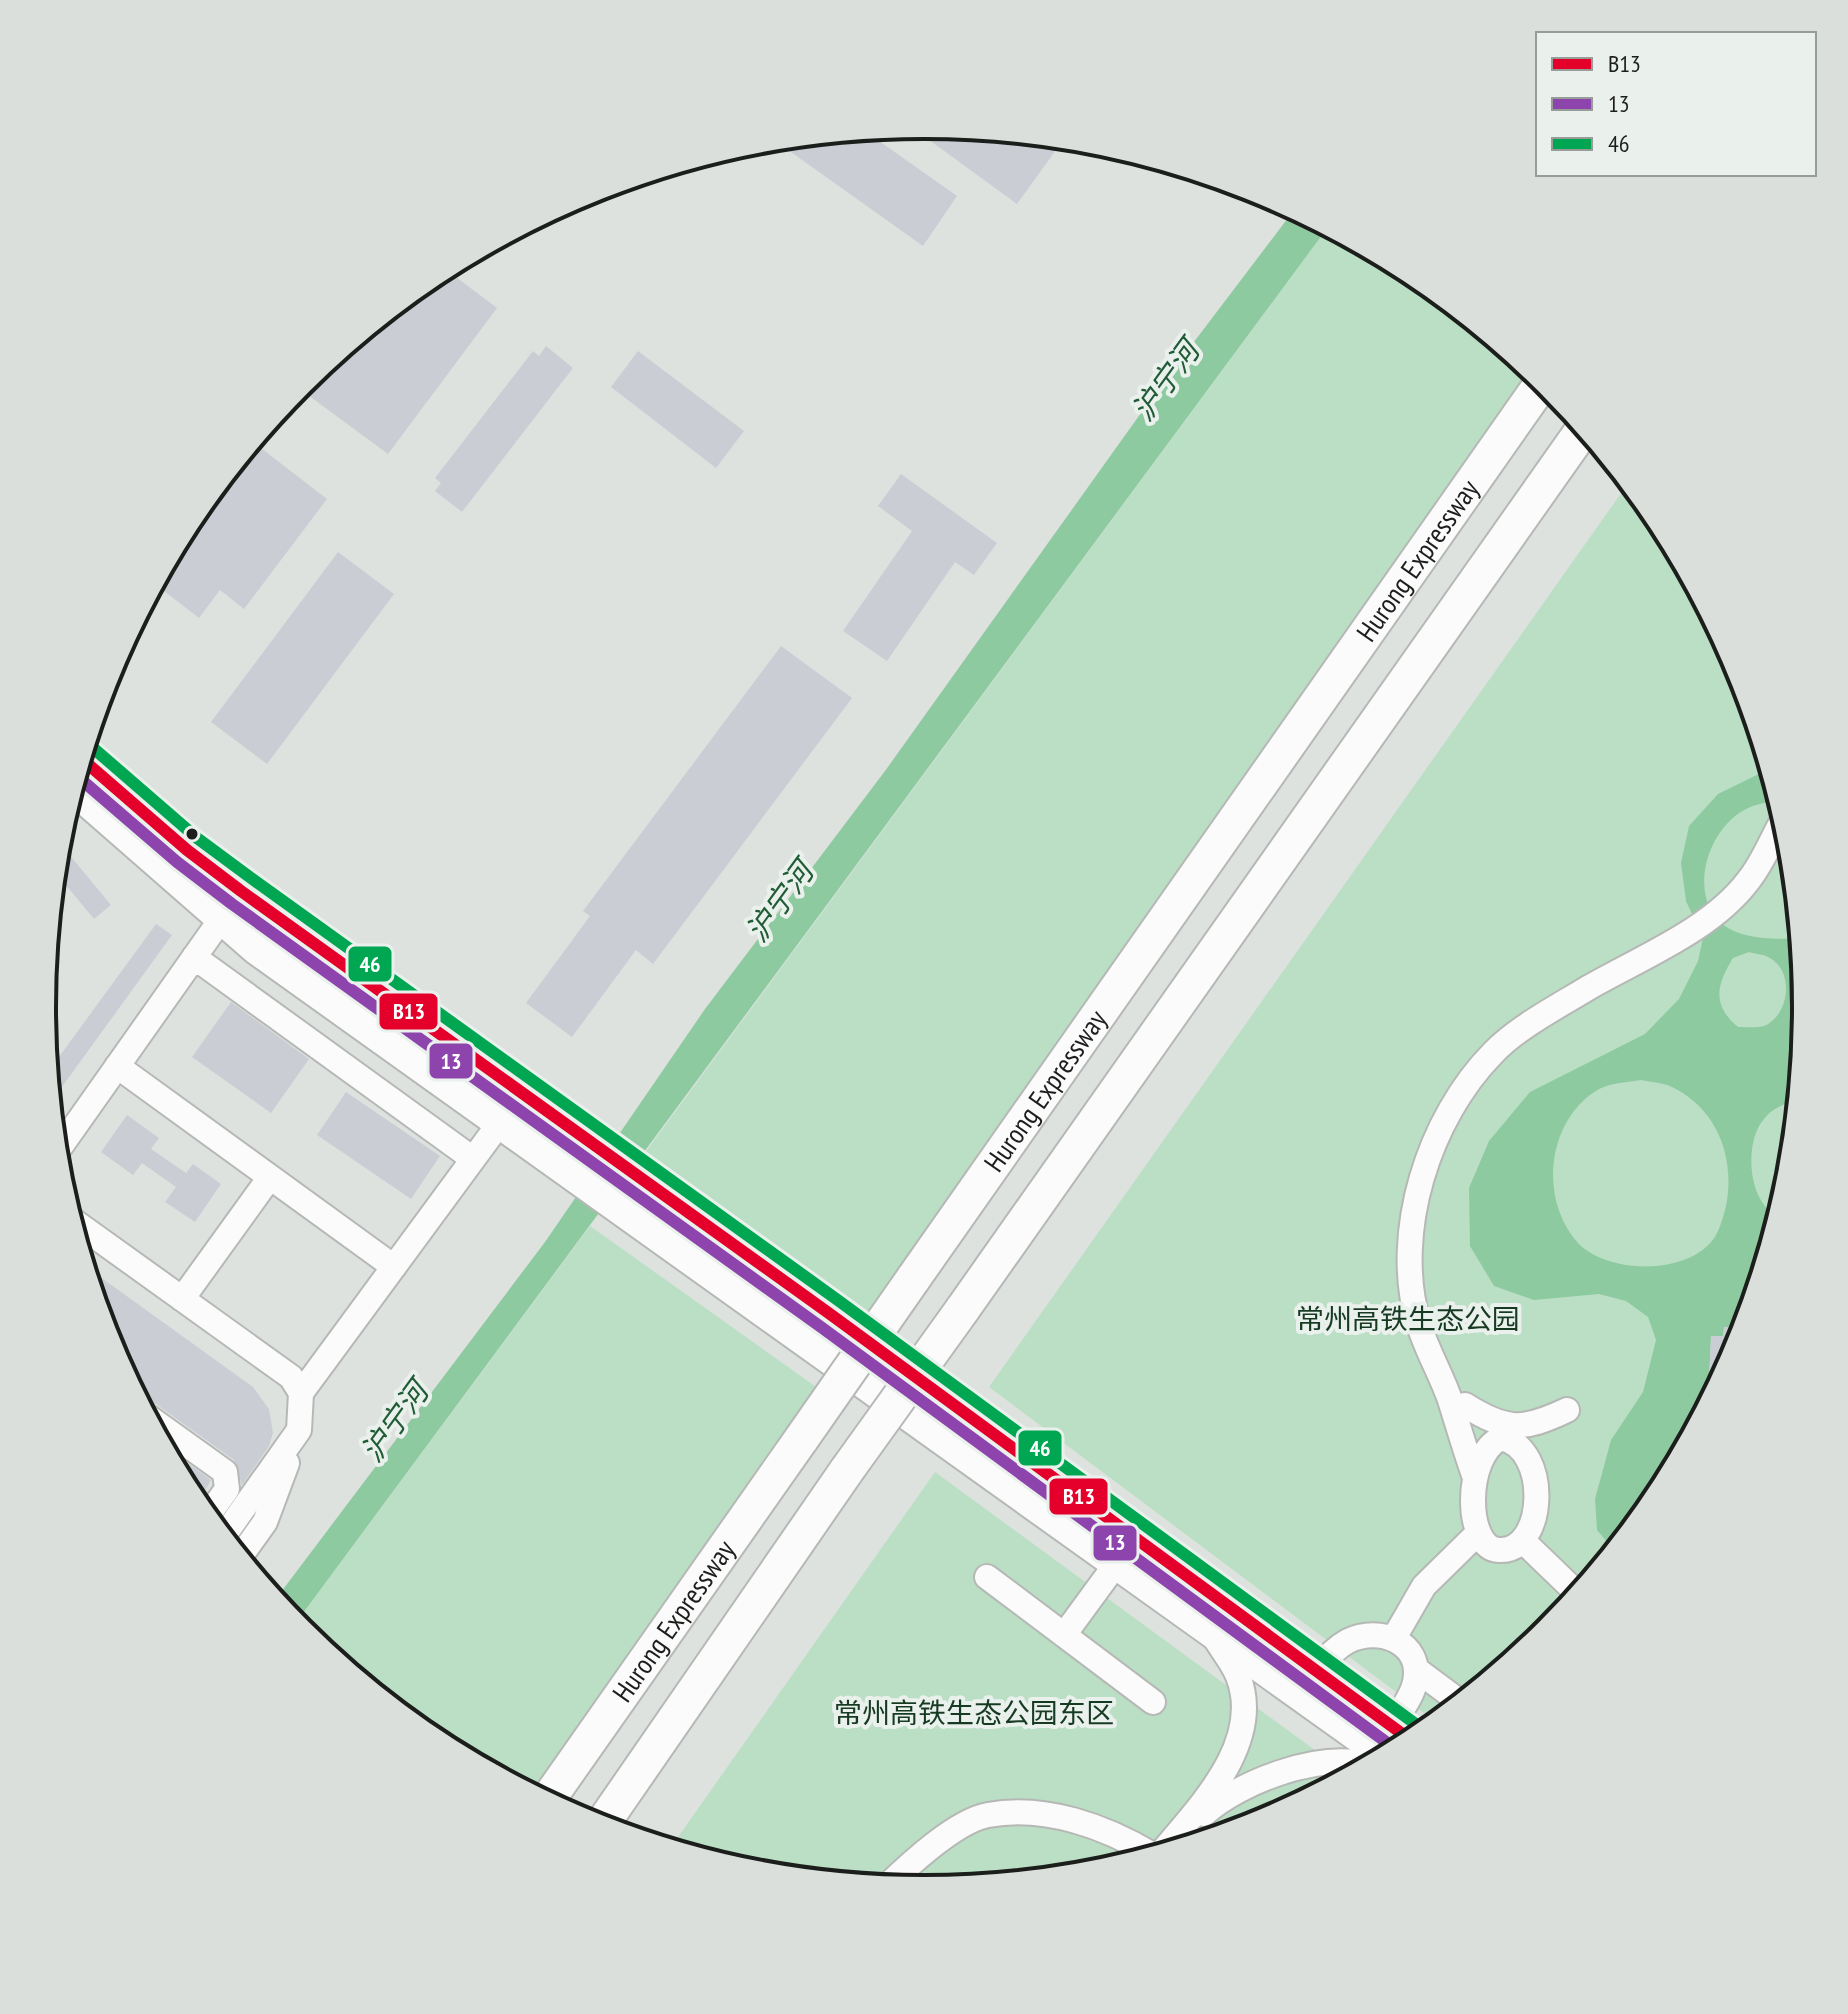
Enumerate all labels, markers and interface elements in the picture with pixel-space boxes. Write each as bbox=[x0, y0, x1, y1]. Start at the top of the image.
legend bbox=[1536, 32, 1816, 176]
text: B13 bbox=[1608, 48, 1641, 79]
text: 13 bbox=[1608, 88, 1630, 119]
text: 46 bbox=[1608, 128, 1630, 159]
water label: 沪宁河 bbox=[1123, 328, 1210, 428]
street label: Hurong Expressway bbox=[1347, 471, 1487, 648]
unlabelled marker bbox=[184, 826, 200, 842]
water label: 沪宁河 bbox=[737, 849, 824, 949]
line badge: 46 bbox=[347, 945, 393, 983]
text: 46 bbox=[359, 950, 381, 978]
line badge: B13 bbox=[378, 992, 439, 1031]
text: B13 bbox=[393, 997, 425, 1025]
street label: Hurong Expressway bbox=[975, 1002, 1115, 1179]
line badge: 13 bbox=[428, 1042, 474, 1080]
text: 13 bbox=[440, 1047, 462, 1075]
park label: 常州高铁生态公园 bbox=[1296, 1300, 1520, 1337]
water label: 沪宁河 bbox=[352, 1369, 439, 1469]
line badge: 46 bbox=[1017, 1429, 1063, 1467]
text: 46 bbox=[1029, 1434, 1051, 1462]
line badge: B13 bbox=[1048, 1477, 1109, 1516]
text: B13 bbox=[1063, 1482, 1095, 1510]
line badge: 13 bbox=[1092, 1524, 1138, 1562]
text: 13 bbox=[1104, 1528, 1126, 1556]
street label: Hurong Expressway bbox=[603, 1532, 743, 1709]
park label: 常州高铁生态公园东区 bbox=[834, 1694, 1114, 1731]

